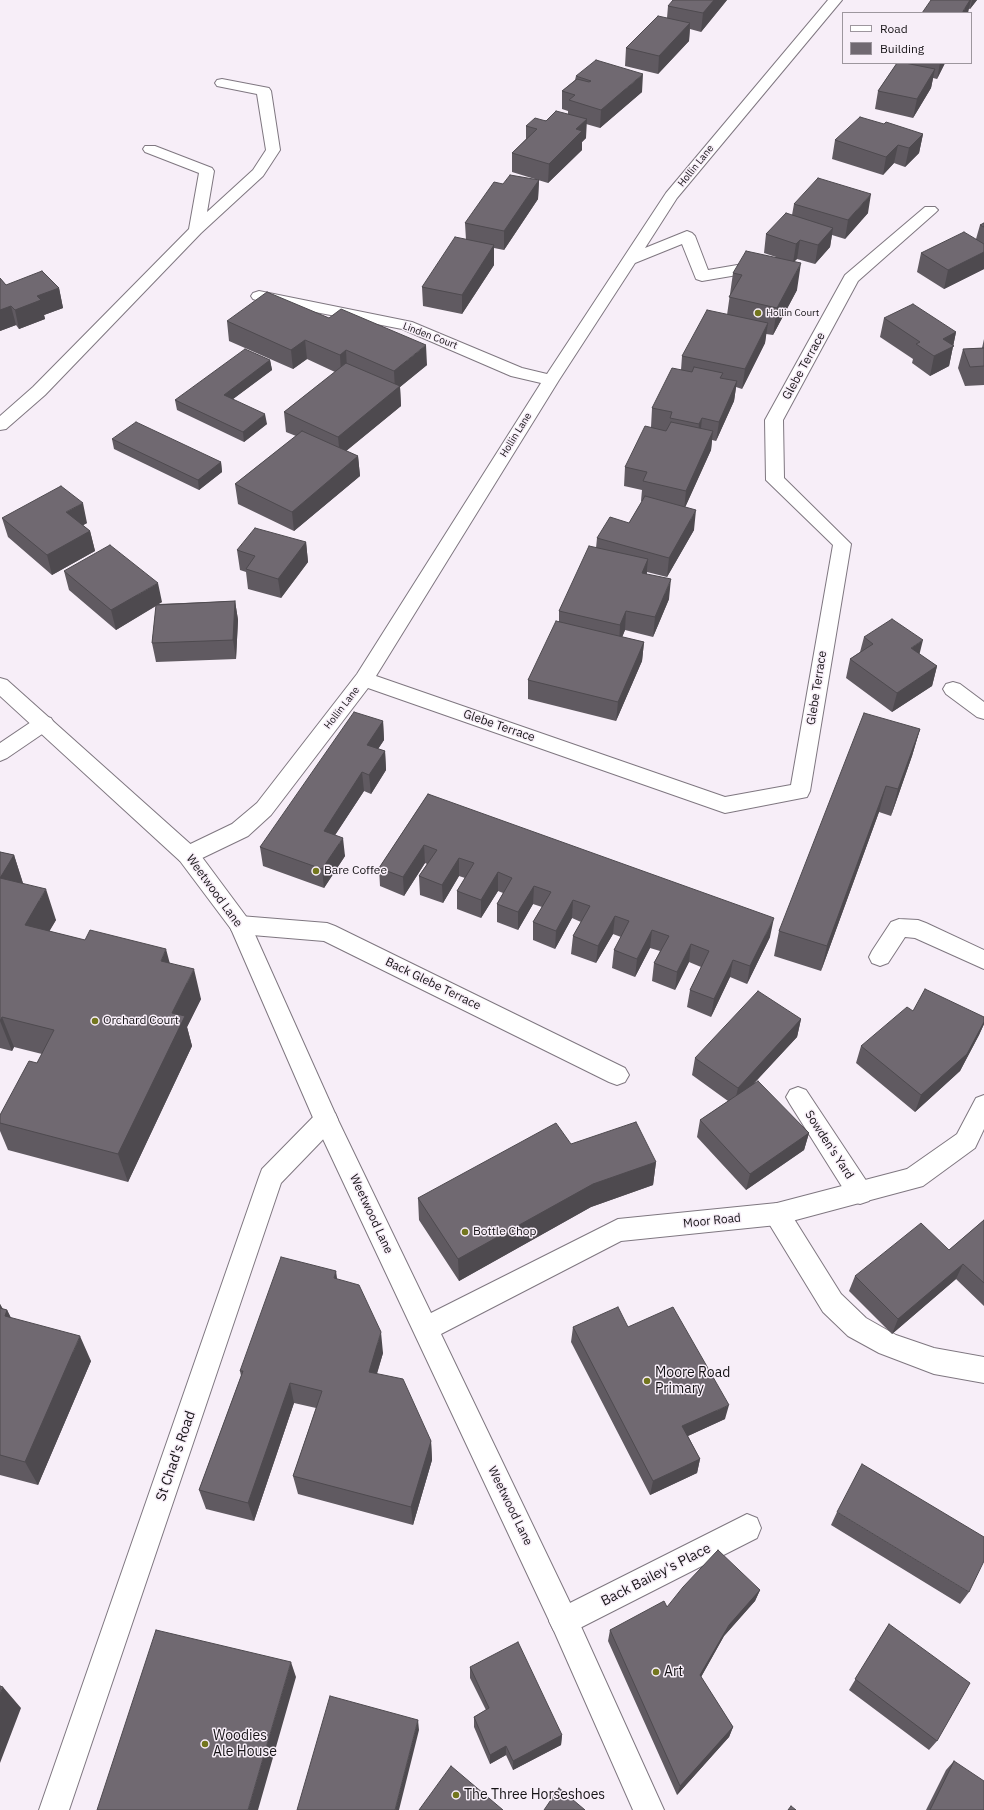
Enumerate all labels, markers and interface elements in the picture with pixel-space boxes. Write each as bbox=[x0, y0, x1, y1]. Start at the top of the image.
legend bbox=[842, 12, 972, 64]
text: Road bbox=[880, 21, 908, 36]
text: Building bbox=[880, 41, 924, 56]
street label: Hollin Lane bbox=[676, 143, 716, 189]
place label: Hollin Court bbox=[766, 307, 819, 319]
marker: Hollin Court bbox=[753, 308, 763, 318]
street label: Linden Court bbox=[401, 320, 459, 352]
street label: Glebe Terrace bbox=[780, 330, 828, 402]
street label: Hollin Lane bbox=[498, 411, 534, 459]
street label: Glebe Terrace bbox=[804, 650, 830, 726]
street label: Hollin Lane bbox=[322, 685, 362, 731]
street label: Glebe Terrace bbox=[461, 707, 537, 745]
street label: Weetwood Lane bbox=[183, 852, 245, 930]
place label: Bare Coffee bbox=[324, 864, 387, 878]
marker: Bare Coffee bbox=[311, 866, 321, 876]
street label: Back Glebe Terrace bbox=[383, 955, 483, 1013]
place label: Orchard Court bbox=[103, 1014, 179, 1028]
marker: Orchard Court bbox=[90, 1016, 100, 1026]
street label: Sowden's Yard bbox=[802, 1108, 856, 1182]
street label: Weetwood Lane bbox=[346, 1172, 396, 1256]
street label: Moor Road bbox=[682, 1211, 742, 1231]
place label: Bottle Chop bbox=[473, 1225, 537, 1239]
marker: Bottle Chop bbox=[460, 1227, 470, 1237]
place label: Moore Road Primary bbox=[655, 1365, 730, 1398]
marker: Moore Road Primary bbox=[642, 1376, 652, 1386]
street label: St Chad's Road bbox=[153, 1409, 199, 1503]
street label: Weetwood Lane bbox=[485, 1464, 535, 1548]
street label: Back Bailey's Place bbox=[598, 1540, 714, 1610]
place label: Art bbox=[664, 1664, 683, 1680]
marker: Art bbox=[651, 1667, 661, 1677]
place label: Woodies Ale House bbox=[213, 1728, 277, 1760]
marker: Woodies Ale House bbox=[200, 1739, 210, 1749]
place label: The Three Horseshoes bbox=[464, 1787, 605, 1803]
marker: The Three Horseshoes bbox=[451, 1790, 461, 1800]

